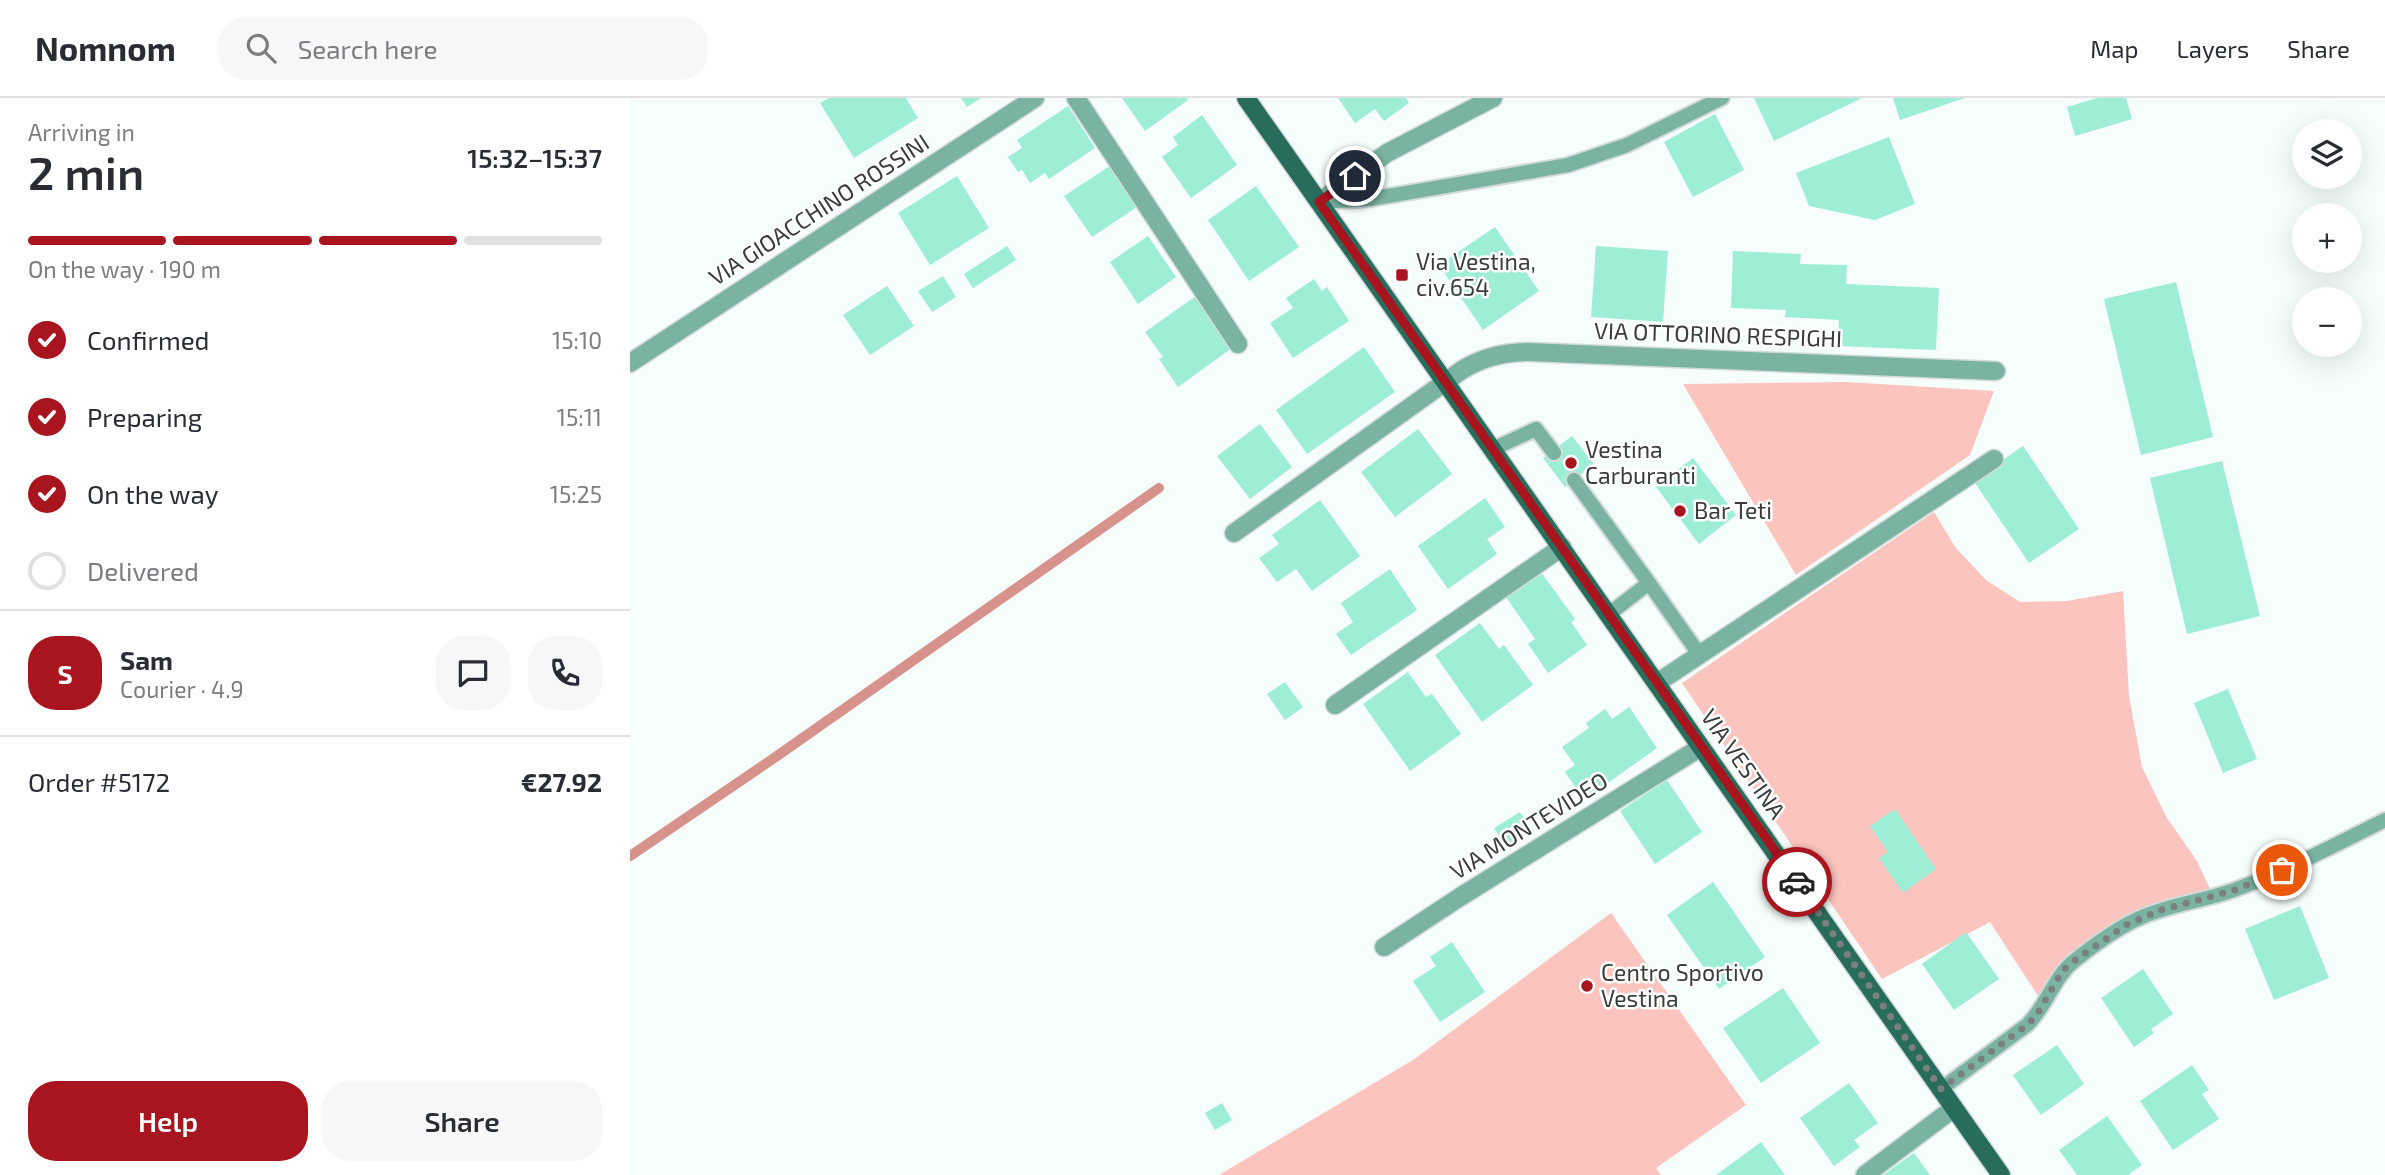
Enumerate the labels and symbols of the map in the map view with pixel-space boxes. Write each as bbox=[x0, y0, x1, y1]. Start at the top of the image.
street label: VIA GIOACCHINO ROSSINI bbox=[703, 128, 934, 291]
pin bbox=[1325, 146, 1385, 206]
place label: Via Vestina, civ.654 bbox=[1416, 247, 1536, 301]
marker: Via Vestina, civ.654 bbox=[1394, 267, 1410, 283]
street label: VIA OTTORINO RESPIGHI bbox=[1594, 316, 1843, 352]
place label: Vestina Carburanti bbox=[1585, 435, 1696, 489]
marker: Vestina Carburanti bbox=[1563, 455, 1579, 471]
place label: Bar Teti bbox=[1694, 496, 1772, 524]
marker: Bar Teti bbox=[1672, 503, 1688, 519]
street label: VIA VESTINA bbox=[1696, 703, 1792, 824]
street label: VIA MONTEVIDEO bbox=[1445, 765, 1612, 885]
pin bbox=[2252, 840, 2312, 900]
courier bbox=[1762, 847, 1832, 917]
place label: Centro Sportivo Vestina bbox=[1601, 958, 1764, 1012]
marker: Centro Sportivo Vestina bbox=[1579, 978, 1595, 994]

